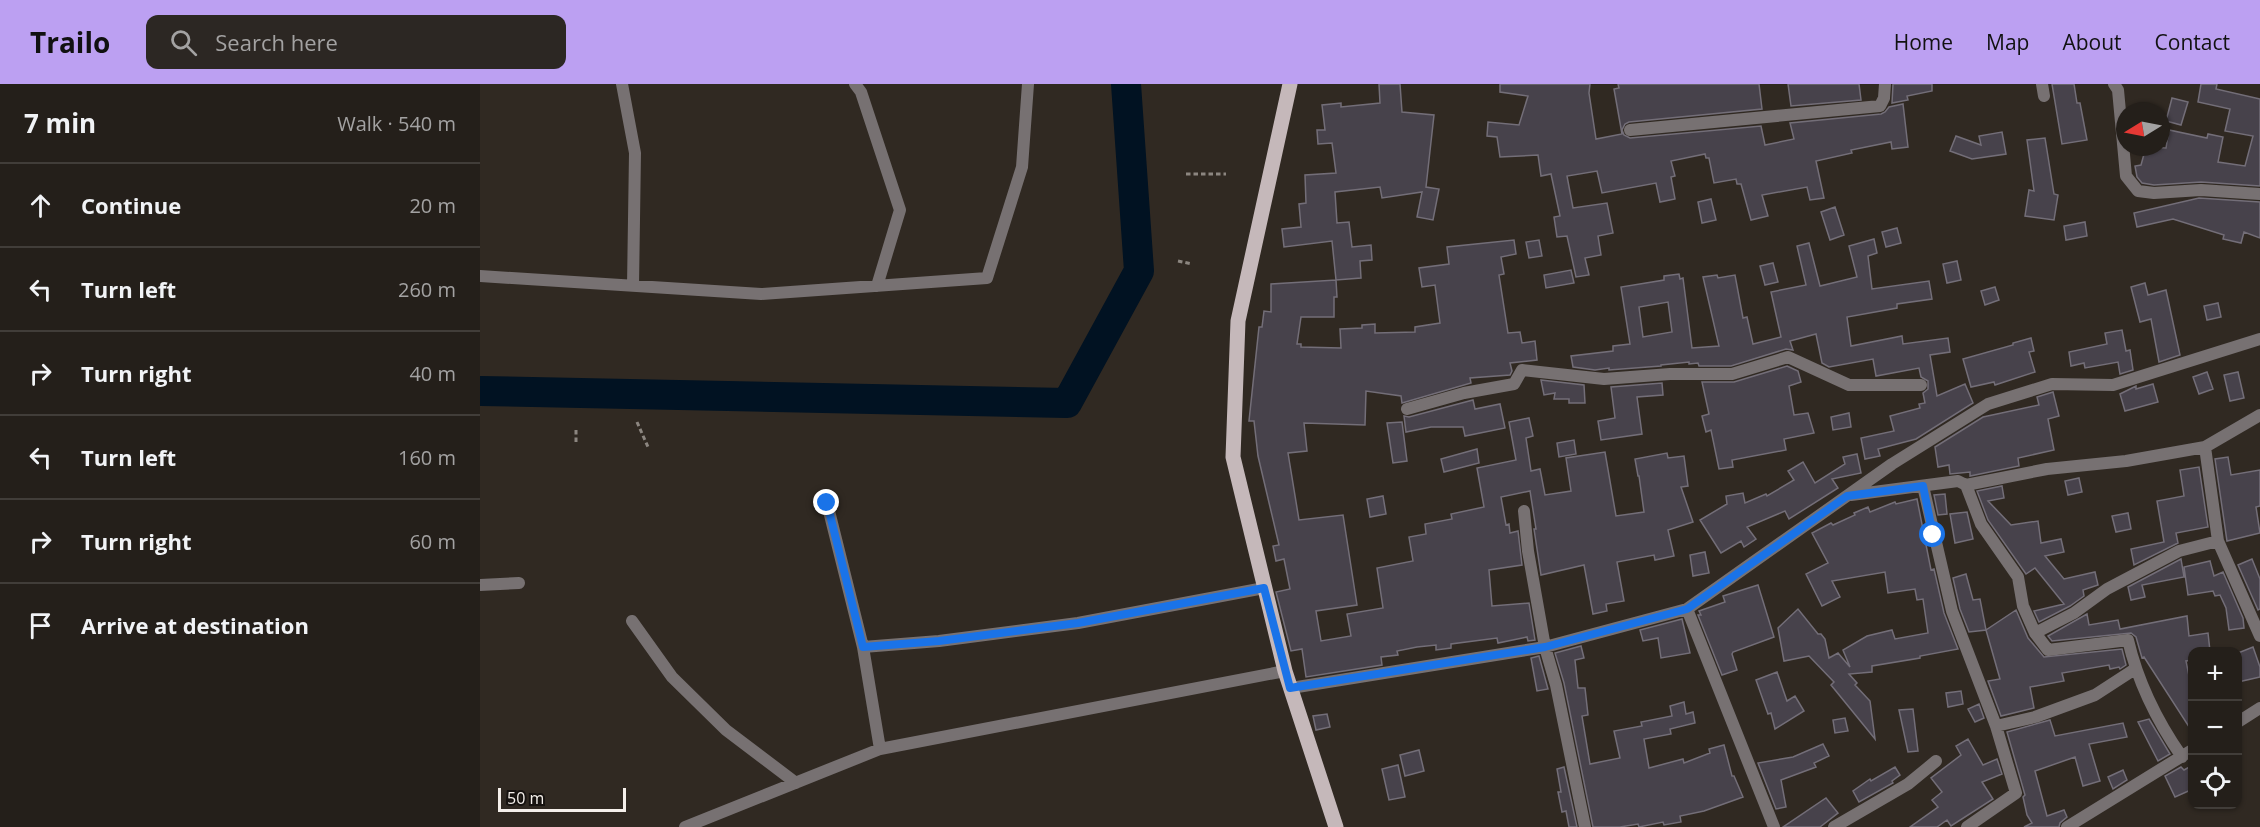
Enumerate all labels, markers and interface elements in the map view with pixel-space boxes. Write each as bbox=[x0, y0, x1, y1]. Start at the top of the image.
search box bbox=[146, 15, 566, 69]
text: Trailo bbox=[30, 23, 110, 61]
icon: search bbox=[167, 26, 200, 59]
text: Search here bbox=[215, 27, 338, 57]
text: Home bbox=[1894, 28, 1953, 56]
text: Map bbox=[1986, 28, 2029, 56]
text: About bbox=[2062, 28, 2122, 56]
text: Contact bbox=[2155, 28, 2230, 56]
north arrow bbox=[2116, 102, 2170, 156]
text: 7 min bbox=[24, 105, 96, 141]
text: Walk · 540 m bbox=[337, 110, 456, 137]
icon: ahead bbox=[24, 189, 57, 222]
text: Continue bbox=[81, 190, 181, 220]
text: 20 m bbox=[409, 192, 456, 219]
icon: left bbox=[24, 273, 57, 306]
text: Turn left bbox=[81, 274, 176, 304]
text: 260 m bbox=[398, 276, 456, 303]
icon: right bbox=[24, 357, 57, 390]
text: Turn right bbox=[81, 358, 192, 388]
text: 40 m bbox=[409, 360, 456, 387]
icon: left bbox=[24, 441, 57, 474]
text: Turn left bbox=[81, 442, 176, 472]
text: 160 m bbox=[398, 444, 456, 471]
route end bbox=[813, 489, 839, 515]
route start bbox=[1919, 521, 1945, 547]
icon: right bbox=[24, 525, 57, 558]
text: Turn right bbox=[81, 526, 192, 556]
text: 60 m bbox=[409, 528, 456, 555]
icon: arrive bbox=[24, 609, 57, 642]
text: Arrive at destination bbox=[81, 610, 309, 640]
map controls bbox=[2188, 647, 2242, 809]
button: + bbox=[2188, 647, 2242, 701]
button: − bbox=[2188, 701, 2242, 755]
button: locate bbox=[2188, 755, 2242, 809]
scale bar bbox=[498, 785, 626, 812]
text: 50 m bbox=[507, 787, 544, 809]

